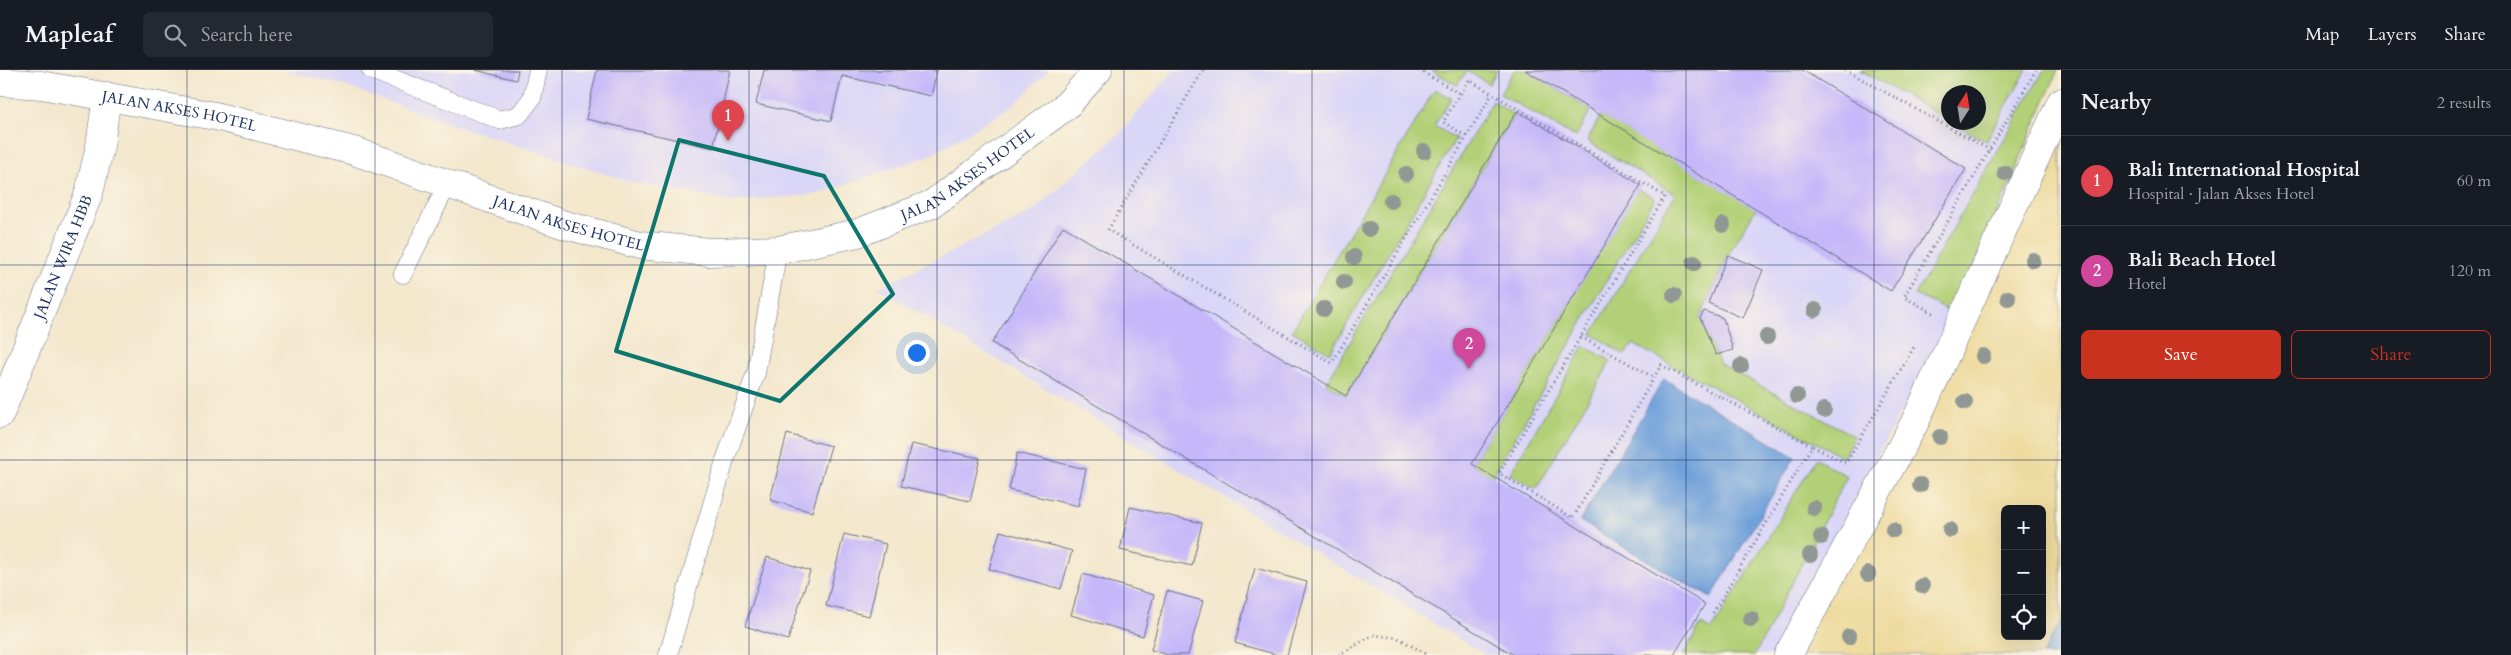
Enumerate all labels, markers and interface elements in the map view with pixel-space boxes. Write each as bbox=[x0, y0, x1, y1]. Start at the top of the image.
search box bbox=[143, 12, 493, 57]
text: Mapleaf bbox=[25, 18, 113, 51]
icon: search bbox=[161, 21, 189, 49]
text: Search here bbox=[201, 22, 293, 48]
text: Map bbox=[2305, 22, 2340, 47]
text: Layers bbox=[2368, 22, 2417, 47]
text: Share bbox=[2445, 22, 2486, 47]
north arrow bbox=[1941, 85, 1986, 130]
street label: JALAN AKSES HOTEL bbox=[99, 86, 260, 136]
text: Nearby bbox=[2081, 88, 2152, 117]
text: 2 results bbox=[2437, 92, 2491, 114]
pin: 1 bbox=[712, 100, 744, 141]
street label: JALAN AKSES HOTEL bbox=[896, 122, 1039, 226]
text: Bali International Hospital bbox=[2128, 157, 2360, 183]
text: 1 bbox=[2093, 170, 2101, 192]
text: 60 m bbox=[2457, 170, 2491, 192]
text: Hospital · Jalan Akses Hotel bbox=[2128, 183, 2314, 205]
street label: JALAN AKSES HOTEL bbox=[489, 190, 648, 256]
street label: JALAN WIRA HBB bbox=[28, 192, 97, 324]
text: Bali Beach Hotel bbox=[2128, 247, 2276, 273]
text: 2 bbox=[2093, 260, 2101, 282]
text: 120 m bbox=[2449, 260, 2491, 282]
text: Hotel bbox=[2128, 273, 2166, 295]
pin: 2 bbox=[1453, 328, 1485, 369]
button: Save bbox=[2081, 330, 2281, 379]
button: Share bbox=[2291, 330, 2491, 379]
your location bbox=[904, 340, 930, 366]
map controls bbox=[2001, 505, 2046, 640]
button: + bbox=[2001, 505, 2046, 550]
button: − bbox=[2001, 550, 2046, 595]
button: locate bbox=[2001, 595, 2046, 640]

